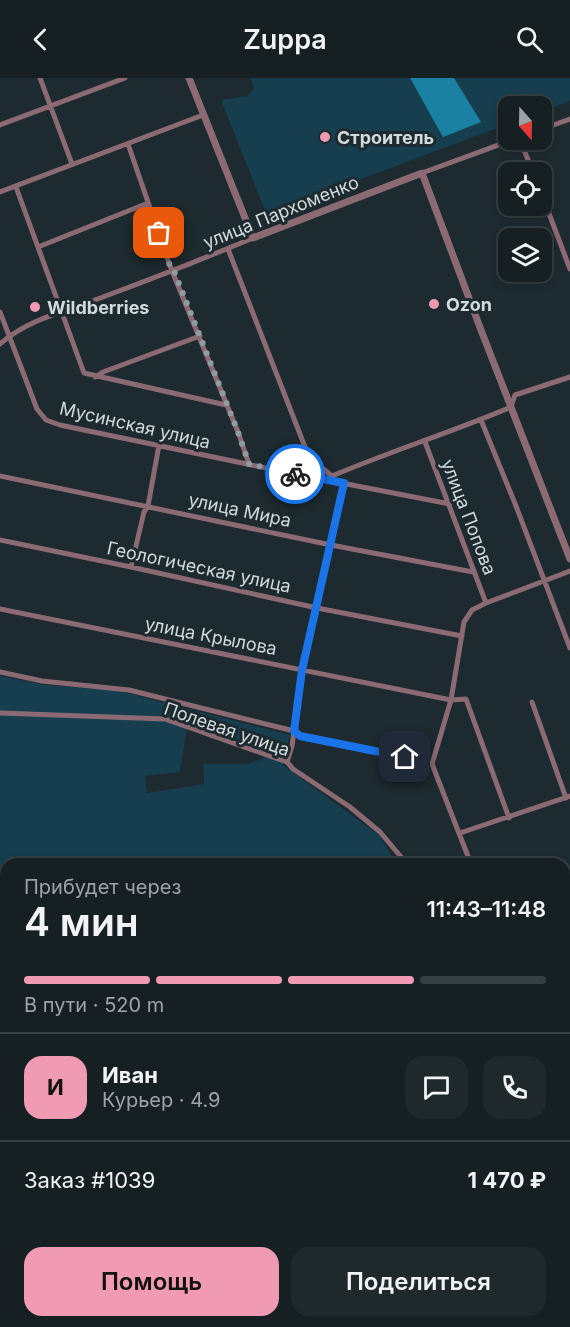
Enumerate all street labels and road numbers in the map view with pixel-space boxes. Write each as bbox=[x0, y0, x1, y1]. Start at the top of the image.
street label: улица Пархоменко bbox=[200, 171, 362, 253]
street label: Мусинская улица bbox=[58, 397, 212, 453]
street label: улица Попова bbox=[437, 456, 501, 578]
street label: улица Мира bbox=[187, 489, 293, 531]
street label: Геологическая улица bbox=[105, 537, 293, 597]
street label: улица Крылова bbox=[143, 613, 279, 659]
street label: Полевая улица bbox=[161, 698, 293, 760]

